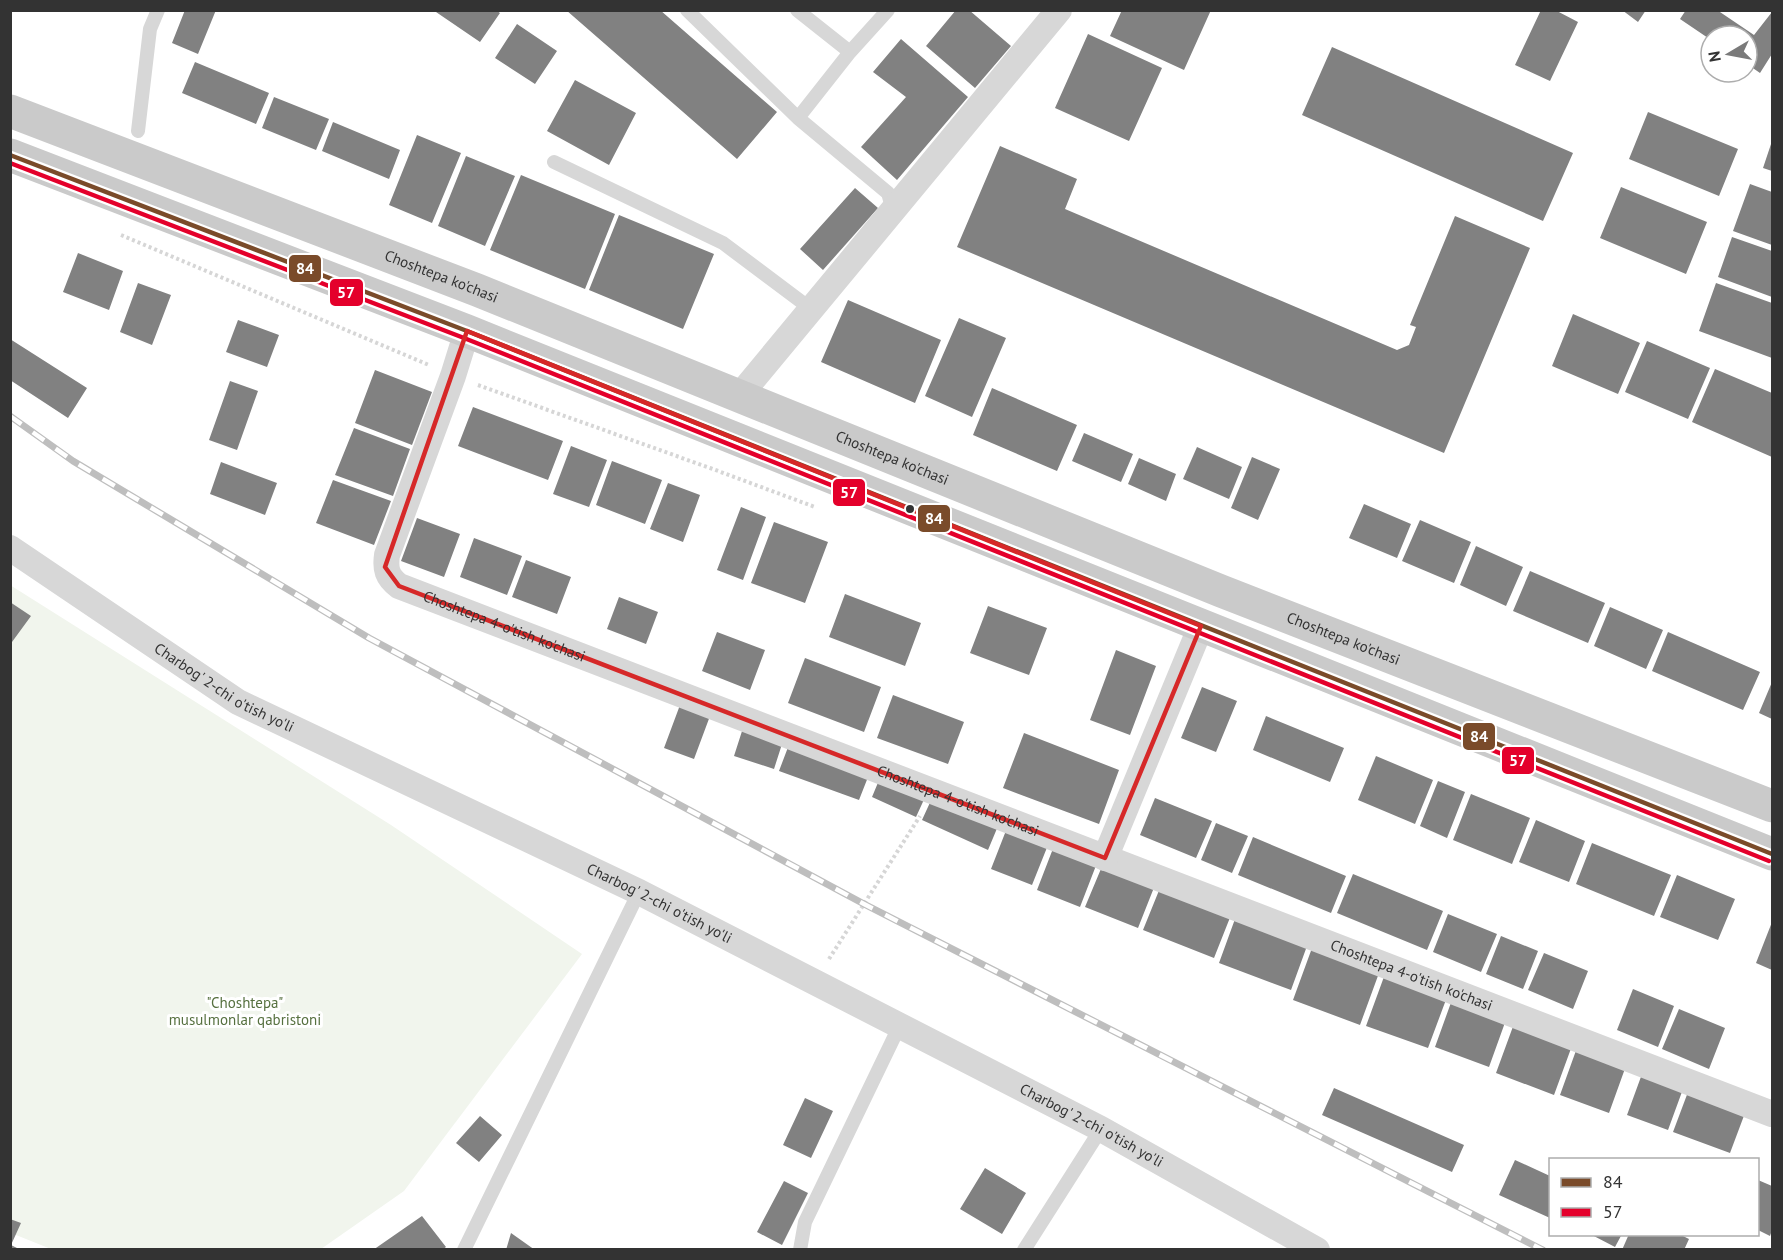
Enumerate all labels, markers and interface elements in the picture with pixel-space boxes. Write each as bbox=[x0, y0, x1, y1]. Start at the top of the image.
north arrow bbox=[1699, 24, 1759, 84]
text: N bbox=[1703, 50, 1725, 64]
street label: Choshtepa ko'chasi bbox=[382, 245, 501, 307]
line badge: 84 bbox=[288, 254, 322, 283]
text: 84 bbox=[296, 258, 314, 278]
line badge: 57 bbox=[329, 278, 364, 307]
text: 57 bbox=[337, 282, 355, 302]
street label: Choshtepa ko'chasi bbox=[833, 426, 952, 489]
line badge: 57 bbox=[832, 478, 866, 507]
text: 57 bbox=[840, 482, 858, 502]
unlabelled marker bbox=[904, 503, 916, 515]
line badge: 84 bbox=[917, 504, 951, 533]
text: 84 bbox=[925, 508, 943, 528]
street label: Choshtepa 4-o'tish ko'chasi bbox=[421, 586, 588, 666]
street label: Choshtepa ko'chasi bbox=[1284, 608, 1403, 669]
street label: Charbog' 2-chi o'tish yo'li bbox=[151, 638, 297, 736]
line badge: 84 bbox=[1462, 722, 1496, 751]
text: 84 bbox=[1470, 726, 1488, 746]
line badge: 57 bbox=[1501, 746, 1535, 775]
text: 57 bbox=[1509, 750, 1527, 770]
street label: Choshtepa 4-o'tish ko'chasi bbox=[874, 761, 1042, 840]
street label: Charbog' 2-chi o'tish yo'li bbox=[584, 859, 735, 947]
street label: Choshtepa 4-o'tish ko'chasi bbox=[1328, 935, 1495, 1015]
park label: "Choshtepa" musulmonlar qabristoni bbox=[169, 993, 321, 1029]
street label: Charbog' 2-chi o'tish yo'li bbox=[1017, 1079, 1167, 1171]
legend bbox=[1549, 1158, 1759, 1236]
text: 84 bbox=[1603, 1170, 1623, 1193]
text: 57 bbox=[1603, 1200, 1623, 1223]

